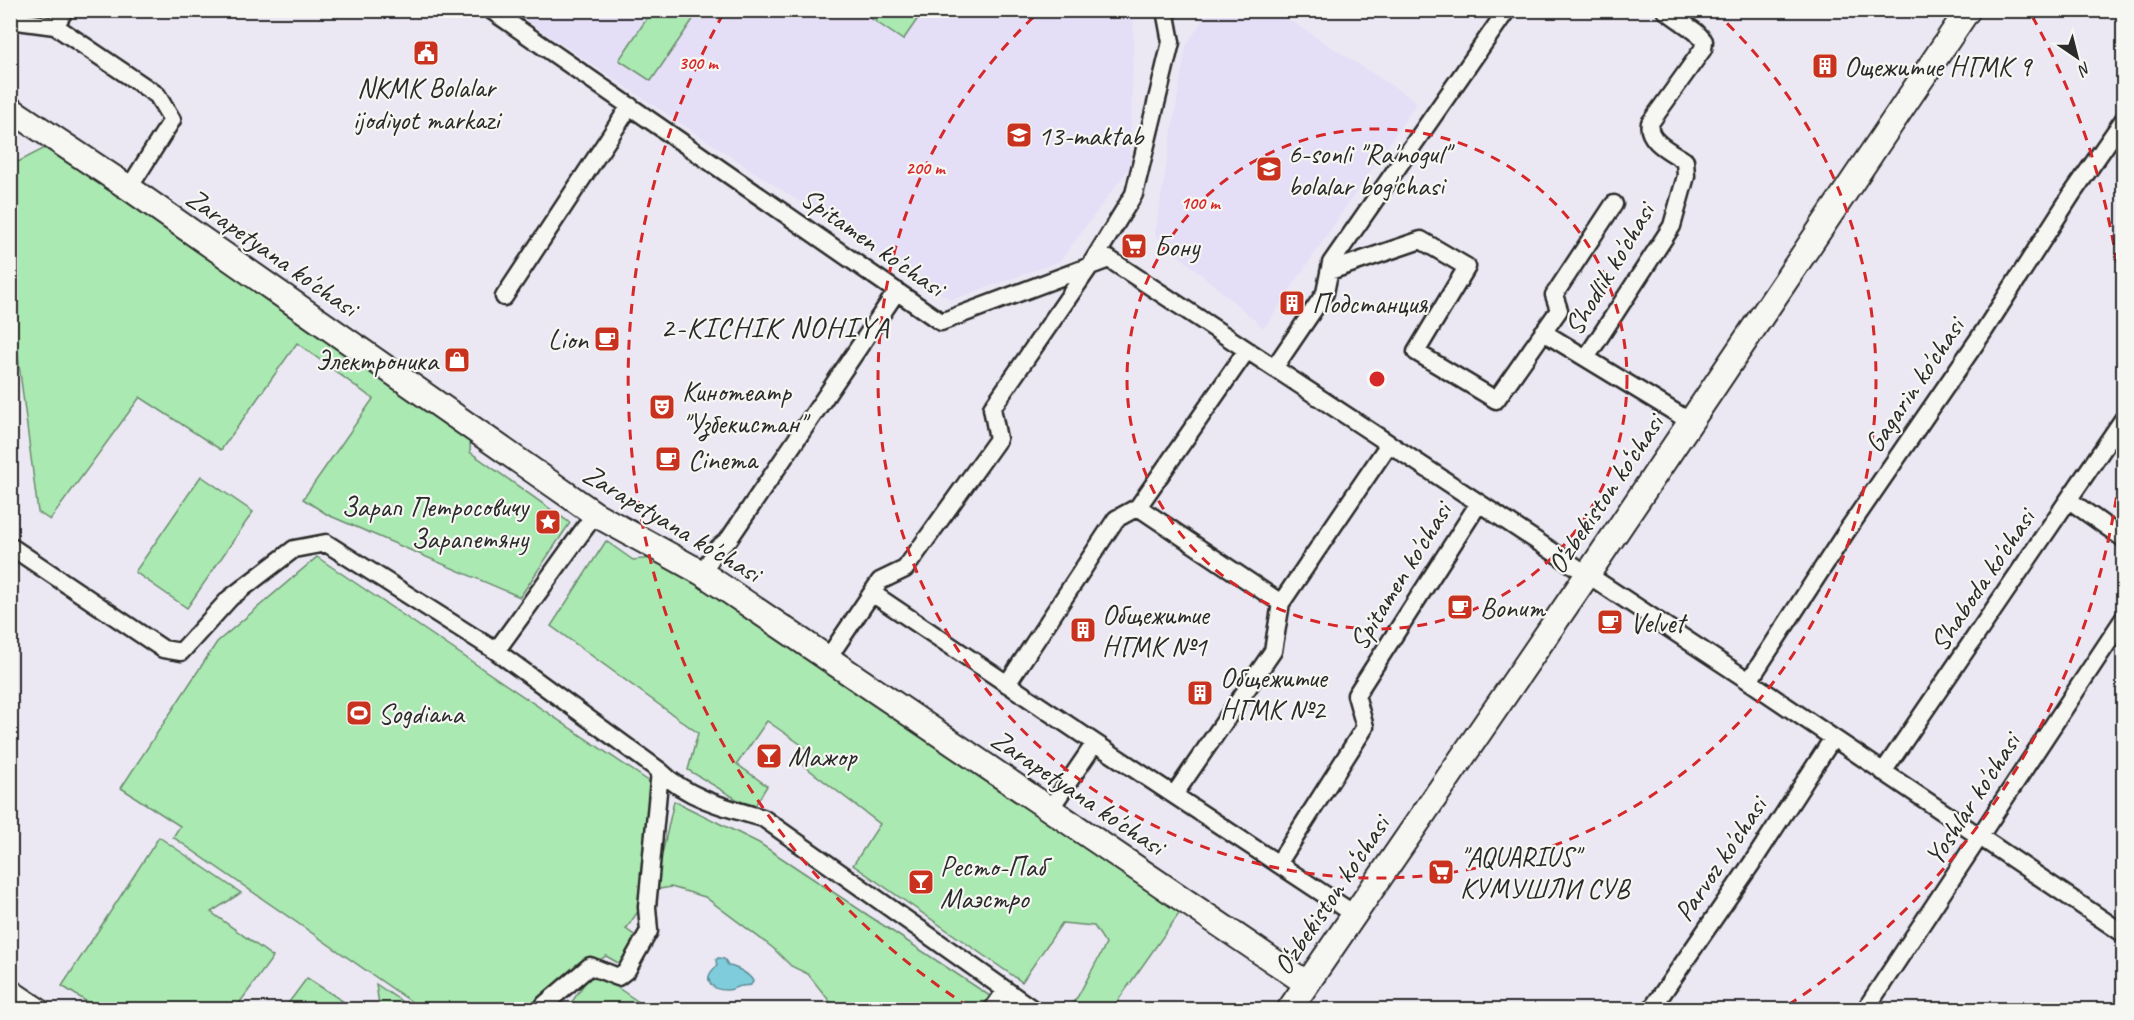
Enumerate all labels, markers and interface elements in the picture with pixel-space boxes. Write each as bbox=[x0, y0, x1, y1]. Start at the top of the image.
north arrow bbox=[2047, 27, 2107, 87]
public building icon: NKMK Bolalar ijodiyot markazi bbox=[411, 38, 441, 68]
place label: Ощежитие НГМК 9 bbox=[1844, 49, 2033, 84]
building icon: Ощежитие НГМК 9 bbox=[1810, 51, 1840, 81]
text: 300 m bbox=[679, 52, 719, 74]
text: N bbox=[2073, 57, 2095, 81]
place label: NKMK Bolalar ijodiyot markazi bbox=[353, 70, 503, 137]
place label: 13-maktab bbox=[1038, 118, 1145, 153]
school or university icon: 13-maktab bbox=[1004, 120, 1034, 150]
place label: 6-sonli "Ra'nogul" bolalar bog'chasi bbox=[1288, 136, 1455, 203]
school or university icon: 6-sonli "Ra'nogul" bolalar bog'chasi bbox=[1254, 154, 1284, 184]
text: 200 m bbox=[906, 157, 946, 179]
street label: Zarapetyana ko'chasi bbox=[179, 180, 368, 326]
street label: Spitamen ko'chasi bbox=[795, 180, 955, 306]
text: 100 m bbox=[1181, 192, 1221, 214]
street label: Shodlik ko'chasi bbox=[1556, 193, 1664, 341]
place label: Бону bbox=[1154, 229, 1202, 264]
supermarket icon: Бону bbox=[1119, 231, 1149, 261]
place label: Подстанция bbox=[1312, 286, 1428, 321]
building icon: Подстанция bbox=[1277, 288, 1307, 318]
district label: 2-KICHIK NOHIYA bbox=[660, 308, 890, 346]
street label: Gagarin ko'chasi bbox=[1856, 308, 1974, 459]
place label: Lion bbox=[548, 322, 589, 357]
cafe icon: Lion bbox=[592, 324, 622, 354]
place label: Электроника bbox=[315, 343, 440, 378]
shop icon: Электроника bbox=[442, 345, 472, 375]
centre of rings bbox=[1367, 369, 1387, 389]
place label: Кинотеатр "Узбекистан" bbox=[682, 374, 811, 442]
theatre icon: Кинотеатр "Узбекистан" bbox=[647, 392, 677, 422]
street label: O‘zbekiston ko‘chasi bbox=[1539, 405, 1673, 580]
place label: Cinema bbox=[688, 442, 759, 477]
cafe icon: Cinema bbox=[653, 444, 683, 474]
street label: Zarapetyana ko'chasi bbox=[577, 456, 771, 592]
place label: Зарап Петросовичу Зарапетяну bbox=[341, 489, 530, 556]
street label: Spitamen ko'chasi bbox=[1341, 493, 1461, 656]
street label: Shaboda ko'chasi bbox=[1922, 499, 2044, 658]
place icon: Зарап Петросовичу Зарапетяну bbox=[533, 507, 563, 537]
place label: Bonum bbox=[1480, 590, 1546, 625]
cafe icon: Bonum bbox=[1445, 592, 1475, 622]
place label: Общежитие НГМК №1 bbox=[1102, 597, 1210, 664]
place label: Velvet bbox=[1630, 605, 1688, 640]
cafe icon: Velvet bbox=[1595, 607, 1625, 637]
building icon: Общежитие НГМК №1 bbox=[1068, 615, 1098, 645]
place label: Общежитие НГМК №2 bbox=[1220, 660, 1328, 727]
building icon: Общежитие НГМК №2 bbox=[1185, 678, 1215, 708]
place label: Sogdiana bbox=[378, 696, 465, 731]
sports icon: Sogdiana bbox=[344, 698, 374, 728]
street label: Zarapetyana ko'chasi bbox=[985, 721, 1175, 865]
street label: Yoshlar ko'chasi bbox=[1916, 723, 2030, 872]
place label: Мажор bbox=[788, 739, 858, 774]
bar icon: Мажор bbox=[754, 741, 784, 771]
street label: Parvoz ko'chasi bbox=[1666, 787, 1776, 928]
street label: O‘zbekiston ko‘chasi bbox=[1265, 806, 1399, 981]
place label: "AQUARIUS" КУМУШЛИ СУВ bbox=[1460, 839, 1632, 906]
place label: Ресто-Паб Маэстро bbox=[940, 849, 1053, 916]
supermarket icon: "AQUARIUS" КУМУШЛИ СУВ bbox=[1426, 857, 1456, 887]
bar icon: Ресто-Паб Маэстро bbox=[906, 867, 936, 897]

